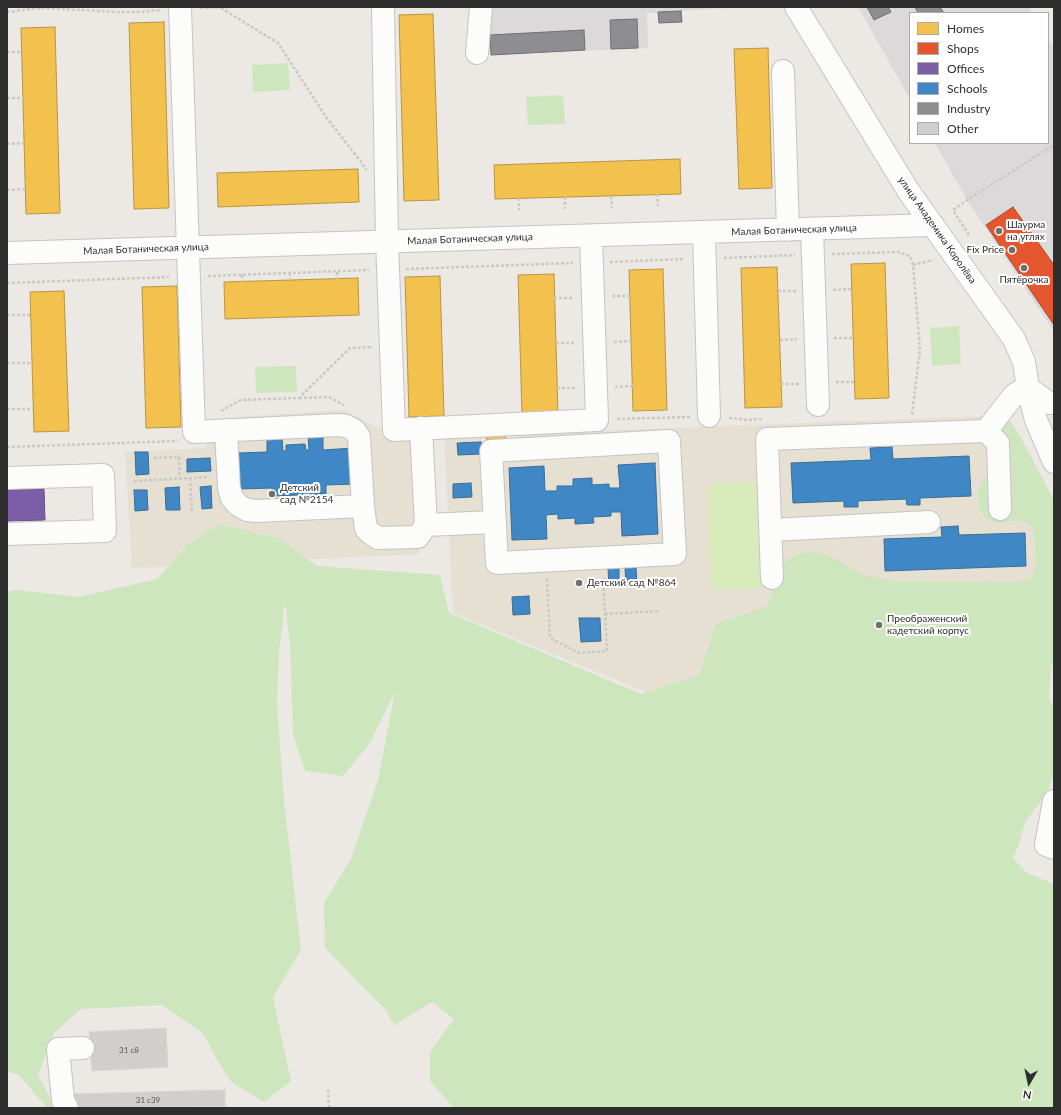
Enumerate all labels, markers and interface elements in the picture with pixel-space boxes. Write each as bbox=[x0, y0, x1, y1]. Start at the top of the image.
legend bbox=[909, 12, 1049, 144]
text: Homes bbox=[947, 21, 984, 36]
text: Shops bbox=[947, 41, 979, 56]
text: Offices bbox=[947, 61, 984, 76]
text: Schools bbox=[947, 81, 988, 96]
text: Industry bbox=[947, 101, 990, 116]
text: Other bbox=[947, 121, 978, 136]
street label: улица Академика Королёва bbox=[895, 174, 979, 286]
place label: Шаурма на углях bbox=[1007, 219, 1045, 242]
street label: Малая Ботаническая улица bbox=[731, 222, 857, 238]
marker: Шаурма на углях bbox=[994, 226, 1004, 236]
street label: Малая Ботаническая улица bbox=[407, 231, 533, 247]
street label: Малая Ботаническая улица bbox=[83, 241, 209, 257]
place label: Fix Price bbox=[967, 244, 1004, 256]
marker: Fix Price bbox=[1007, 245, 1017, 255]
marker: Пятёрочка bbox=[1019, 263, 1029, 273]
place label: Пятёрочка bbox=[1000, 274, 1048, 286]
place label: Детский сад №2154 bbox=[280, 482, 333, 506]
marker: Детский сад №2154 bbox=[267, 489, 277, 499]
place label: Детский сад №864 bbox=[587, 577, 676, 589]
marker: Детский сад №864 bbox=[574, 578, 584, 588]
place label: Преображенский кадетский корпус bbox=[887, 613, 969, 636]
marker: Преображенский кадетский корпус bbox=[874, 620, 884, 630]
house number: 31 с8 bbox=[119, 1045, 139, 1055]
north arrow bbox=[1009, 1063, 1049, 1103]
text: N bbox=[1022, 1088, 1032, 1102]
house number: 31 с39 bbox=[136, 1095, 160, 1105]

